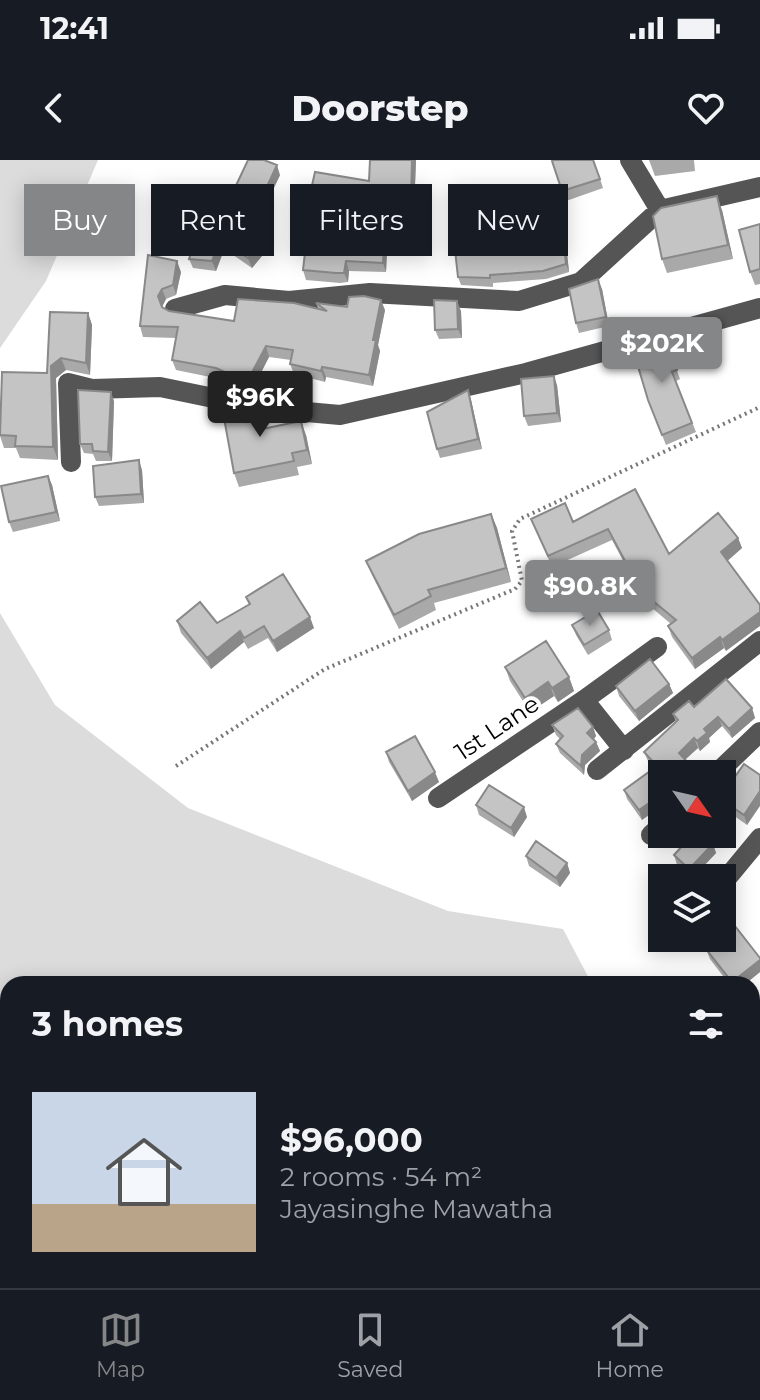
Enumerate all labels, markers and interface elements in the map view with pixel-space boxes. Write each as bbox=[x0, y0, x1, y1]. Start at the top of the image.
text: 12:41 bbox=[40, 10, 109, 47]
icon: back bbox=[32, 86, 76, 130]
text: Doorstep bbox=[292, 86, 468, 130]
icon: heart bbox=[684, 86, 728, 130]
chip: Buy bbox=[24, 184, 135, 256]
chip: Rent bbox=[151, 184, 274, 256]
chip: Filters bbox=[290, 184, 432, 256]
chip: New bbox=[448, 184, 568, 256]
pin: $202K bbox=[606, 317, 718, 385]
text: $202K bbox=[620, 327, 704, 359]
pin: $96K bbox=[213, 371, 307, 439]
text: $96K bbox=[226, 381, 294, 413]
pin: $90.8K bbox=[525, 560, 655, 628]
text: $90.8K bbox=[543, 570, 637, 602]
street label: 1st Lane bbox=[449, 689, 544, 766]
north arrow bbox=[648, 760, 736, 848]
map controls bbox=[648, 760, 736, 952]
button: layers bbox=[648, 864, 736, 952]
icon: filters bbox=[684, 1002, 728, 1046]
text: 3 homes bbox=[32, 1003, 183, 1045]
text: $96,000 bbox=[280, 1119, 423, 1161]
icon: home bbox=[96, 1124, 192, 1220]
text: 2 rooms · 54 m² bbox=[280, 1161, 482, 1193]
text: Jayasinghe Mawatha bbox=[280, 1193, 553, 1225]
tab: Map bbox=[96, 1308, 145, 1383]
tab: Saved bbox=[337, 1308, 403, 1383]
tab: Home bbox=[596, 1308, 664, 1383]

